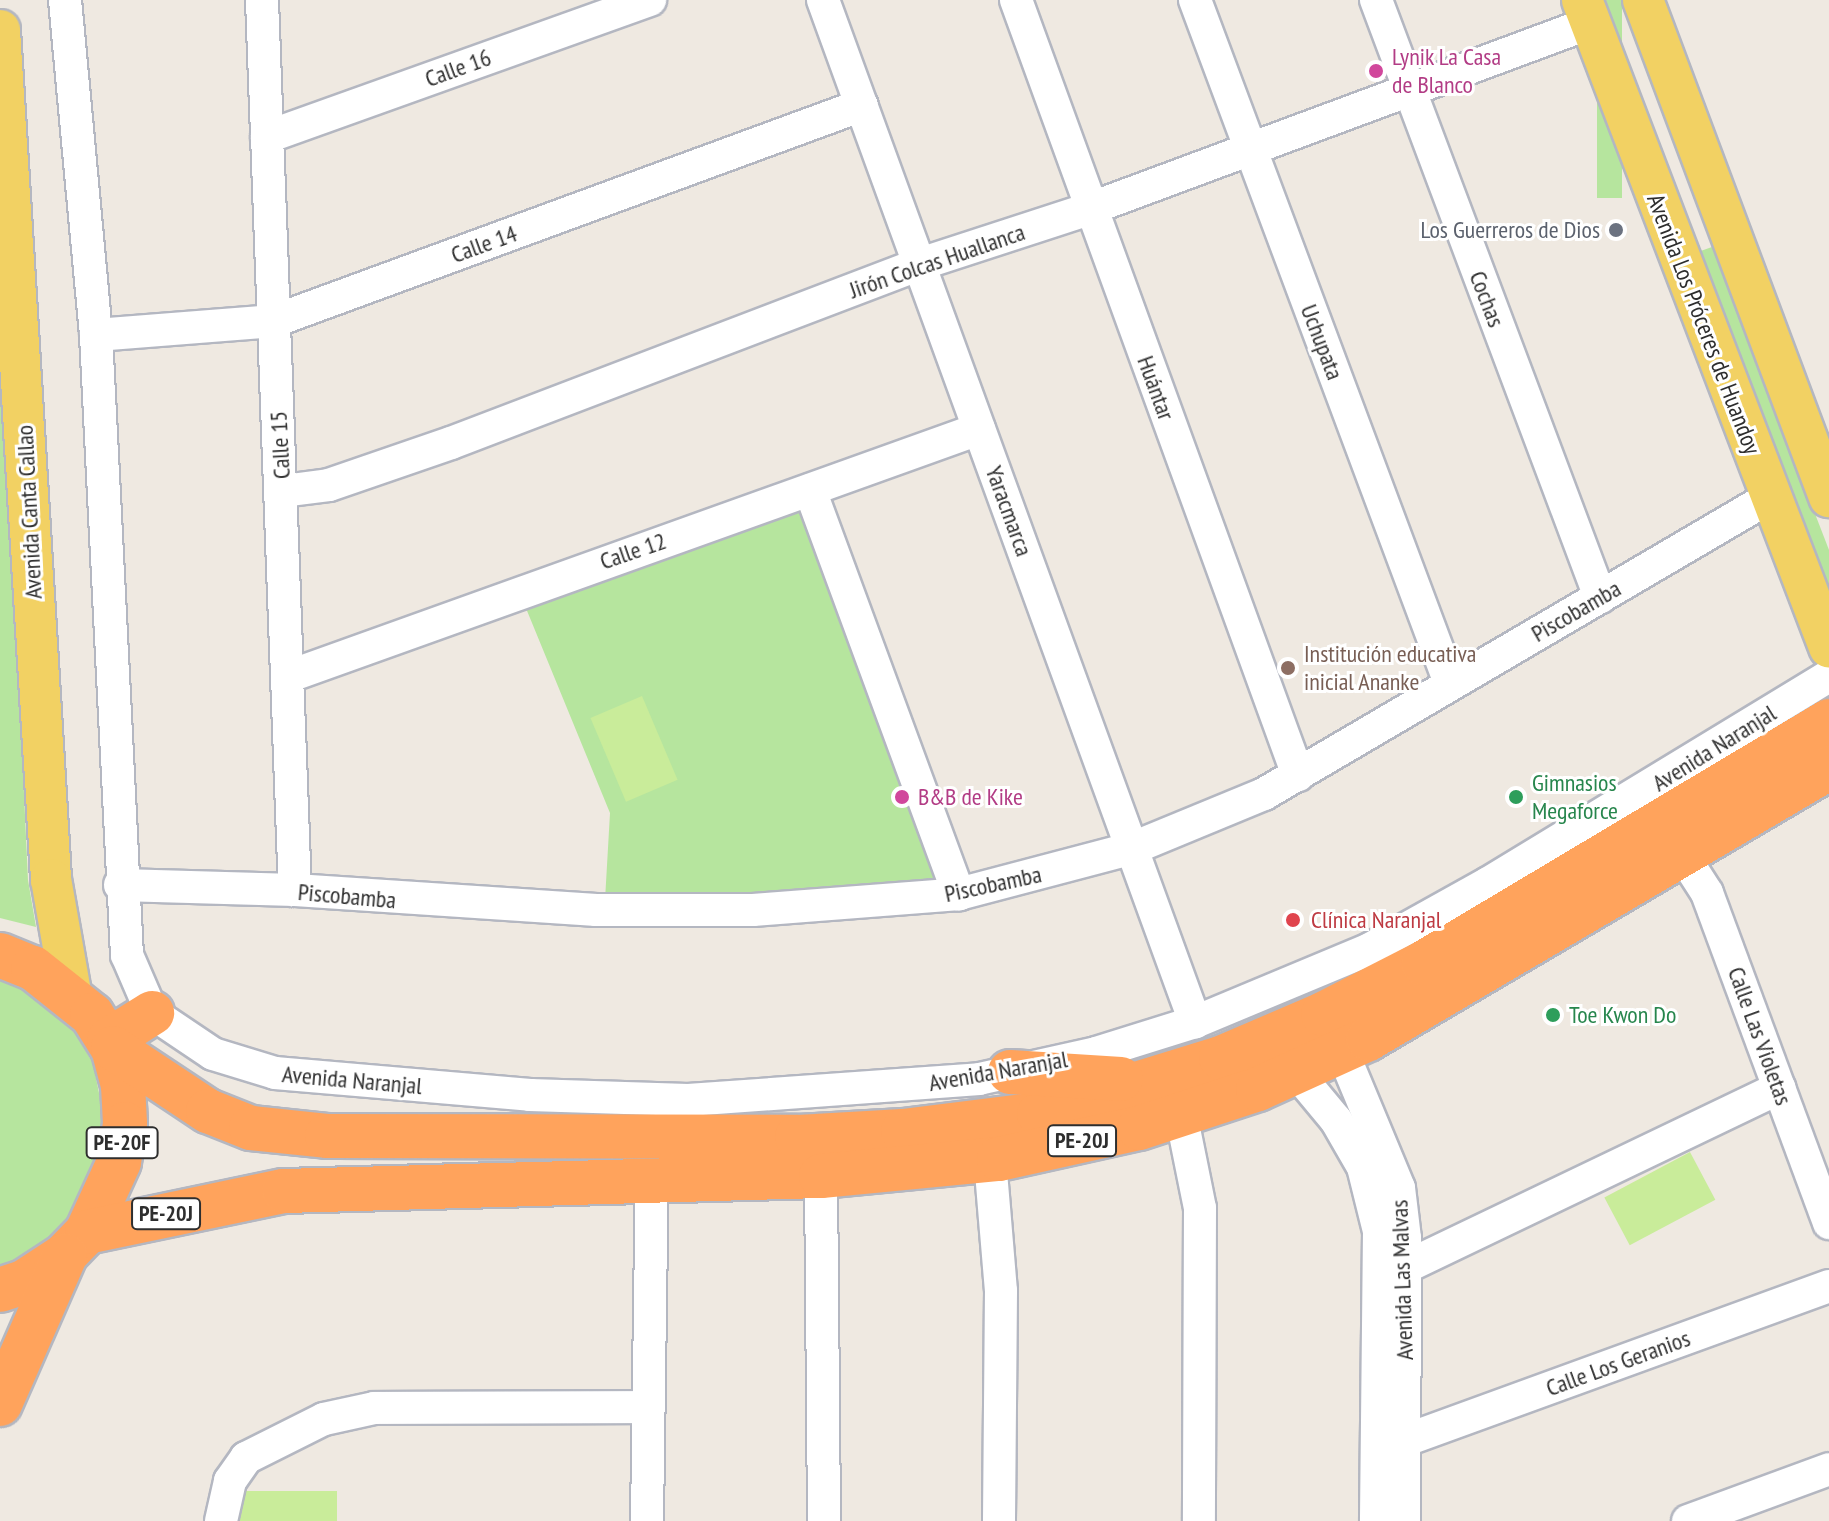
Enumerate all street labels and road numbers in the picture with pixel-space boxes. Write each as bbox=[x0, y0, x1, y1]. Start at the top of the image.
street label: Calle 16 bbox=[421, 43, 495, 93]
street label: Avenida Los Próceres de Huandoy bbox=[1641, 190, 1767, 458]
street label: Jirón Colcas Huallanca bbox=[846, 218, 1028, 304]
street label: Calle 14 bbox=[447, 219, 521, 269]
street label: Cochas bbox=[1463, 267, 1511, 331]
street label: Uchupata bbox=[1295, 300, 1349, 384]
street label: Huántar bbox=[1131, 352, 1181, 424]
street label: Calle 15 bbox=[264, 410, 296, 480]
street label: Avenida Canta Callao bbox=[10, 424, 48, 600]
street label: Yaracmarca bbox=[979, 462, 1039, 560]
street label: Calle 12 bbox=[596, 526, 670, 576]
street label: Piscobamba bbox=[1526, 574, 1626, 648]
street label: Avenida Naranjal bbox=[1647, 699, 1781, 797]
street label: Piscobamba bbox=[942, 860, 1044, 908]
street label: Piscobamba bbox=[297, 877, 397, 915]
street label: Calle Las Violetas bbox=[1722, 963, 1798, 1109]
street label: Avenida Naranjal bbox=[926, 1045, 1070, 1097]
street label: Avenida Naranjal bbox=[281, 1060, 423, 1100]
road number: PE-20J bbox=[1046, 1123, 1118, 1159]
road number: PE-20F bbox=[84, 1125, 160, 1161]
road number: PE-20J bbox=[130, 1196, 202, 1232]
street label: Avenida Las Malvas bbox=[1385, 1199, 1419, 1361]
street label: Calle Los Geranios bbox=[1542, 1324, 1694, 1402]

